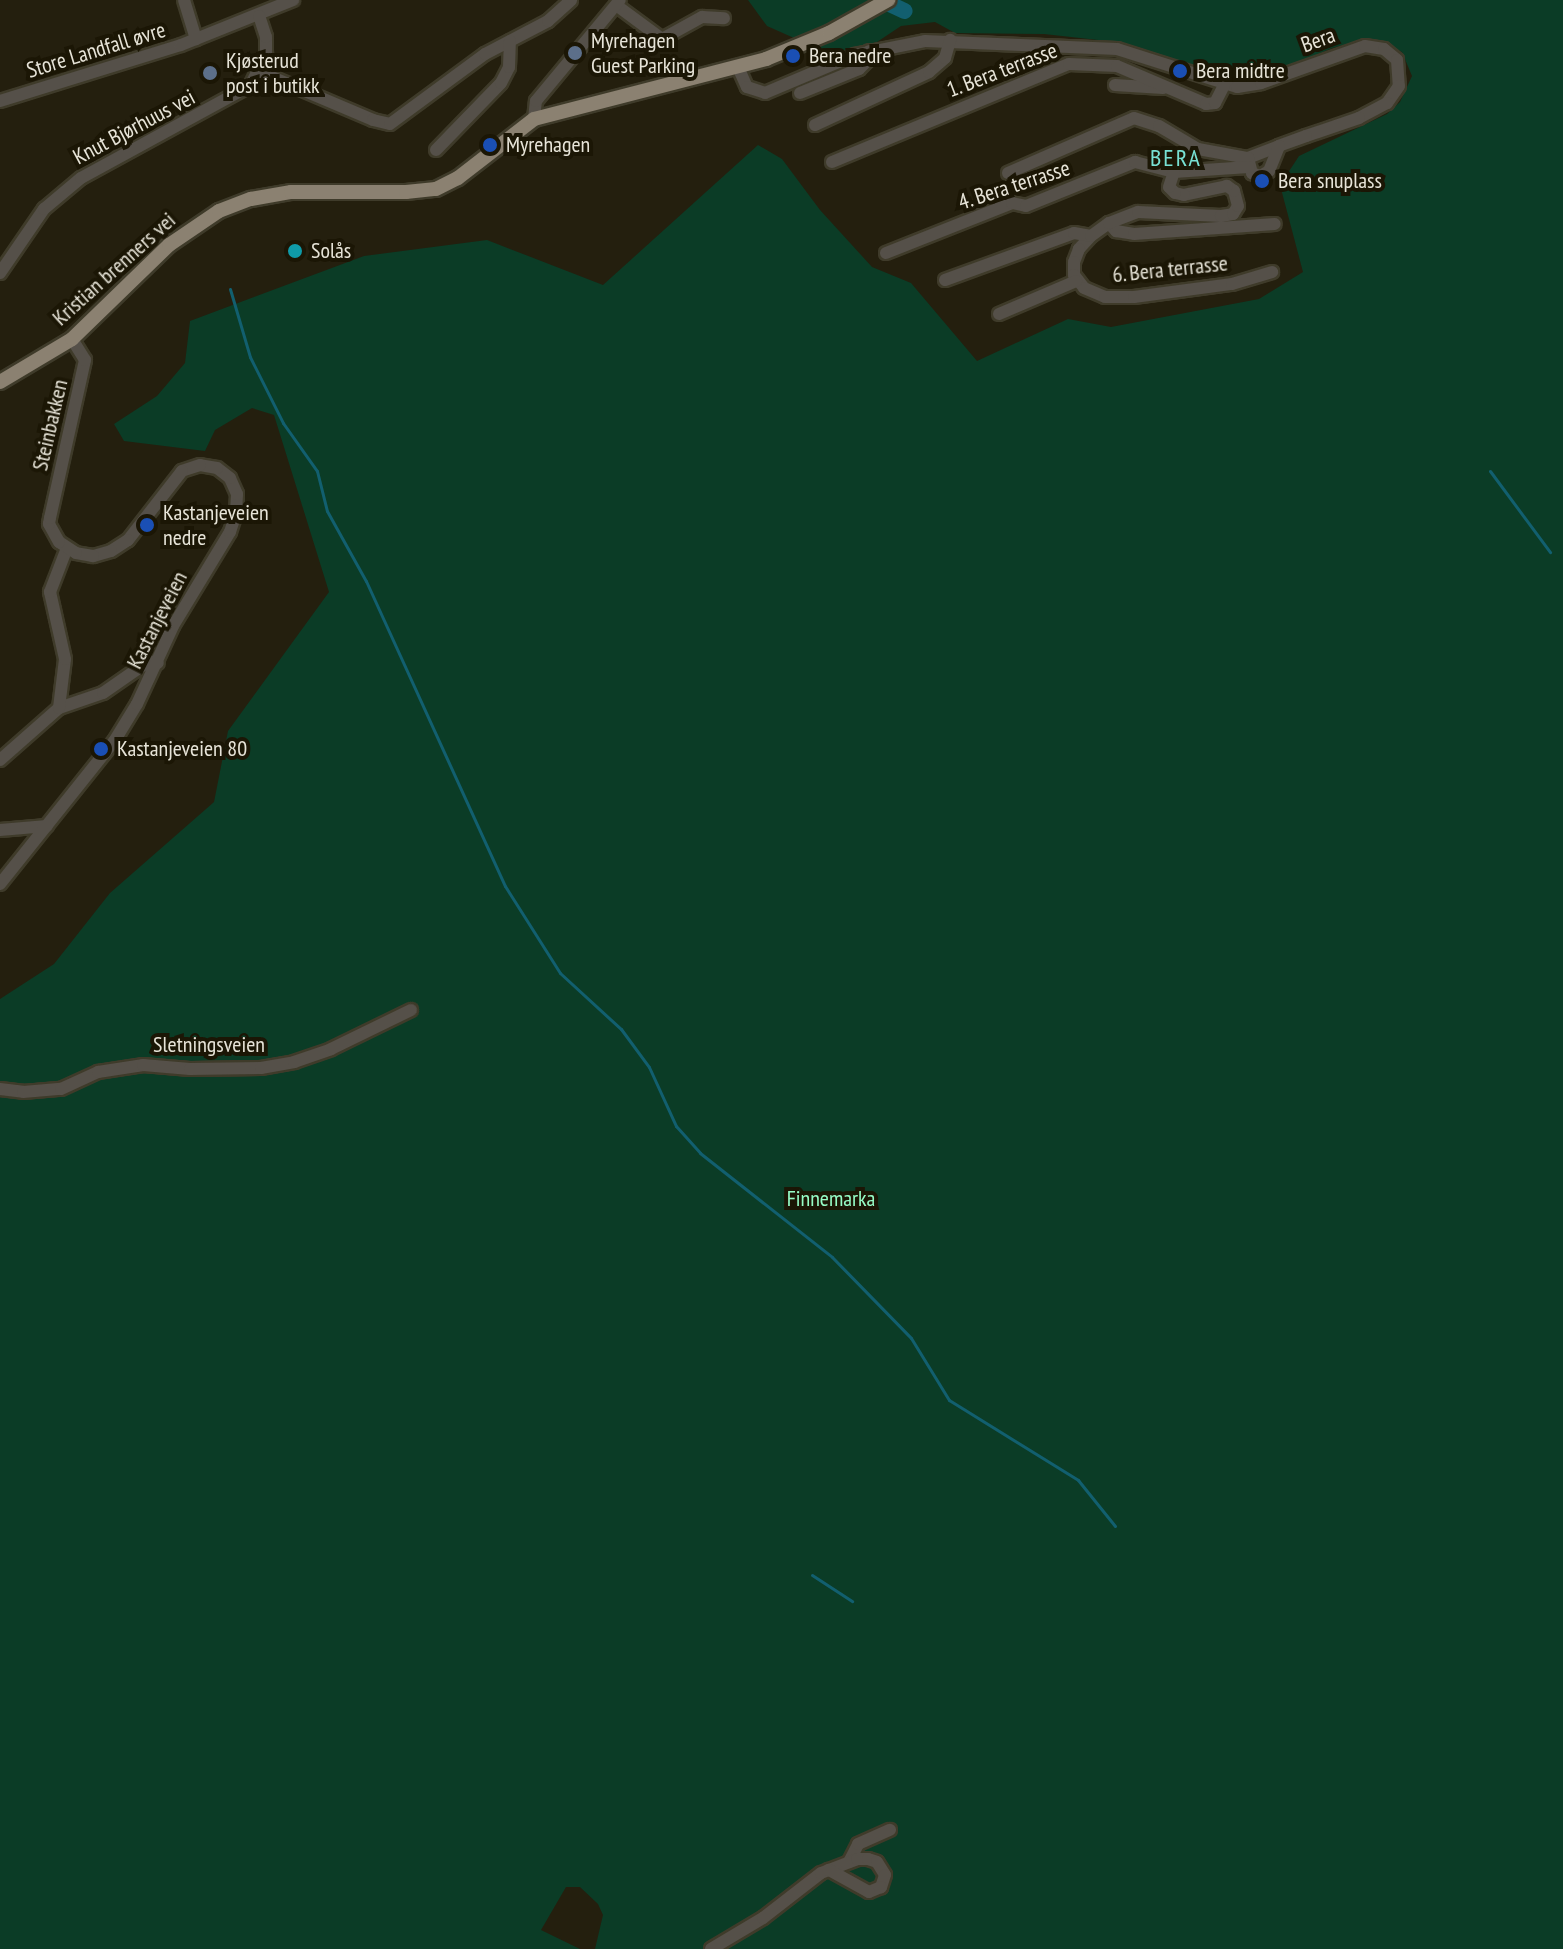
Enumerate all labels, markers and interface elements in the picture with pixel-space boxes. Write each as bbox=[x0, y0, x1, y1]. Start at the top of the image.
street label: Store Landfall øvre bbox=[23, 16, 169, 84]
street label: Bera bbox=[1297, 22, 1339, 58]
place label: Myrehagen Guest Parking bbox=[591, 27, 695, 78]
street label: 1. Bera terrasse bbox=[943, 37, 1061, 103]
place label: Bera nedre bbox=[809, 43, 891, 69]
marker: Myrehagen Guest Parking bbox=[566, 44, 584, 62]
place label: Kjøsterud post i butikk bbox=[226, 47, 320, 98]
marker: Bera nedre bbox=[784, 47, 802, 65]
place label: Bera midtre bbox=[1196, 58, 1285, 84]
marker: Bera midtre bbox=[1171, 62, 1189, 80]
marker: Kjøsterud post i butikk bbox=[201, 64, 219, 82]
street label: Knut Bjørhuus vei bbox=[69, 84, 199, 170]
place label: Myrehagen bbox=[506, 132, 590, 158]
marker: Myrehagen bbox=[481, 136, 499, 154]
district label: BERA bbox=[1150, 144, 1202, 172]
street label: 4. Bera terrasse bbox=[954, 154, 1074, 216]
place label: Bera snuplass bbox=[1278, 168, 1382, 194]
marker: Bera snuplass bbox=[1253, 172, 1271, 190]
street label: Kristian brenners vei bbox=[47, 207, 181, 331]
place label: Solås bbox=[311, 238, 351, 264]
marker: Solås bbox=[286, 242, 304, 260]
street label: 6. Bera terrasse bbox=[1110, 250, 1230, 288]
street label: Steinbakken bbox=[27, 377, 73, 473]
place label: Kastanjeveien nedre bbox=[163, 499, 269, 550]
marker: Kastanjeveien nedre bbox=[138, 516, 156, 534]
street label: Kastanjeveien bbox=[121, 567, 193, 673]
place label: Kastanjeveien 80 bbox=[117, 736, 247, 762]
marker: Kastanjeveien 80 bbox=[92, 740, 110, 758]
street label: Sletningsveien bbox=[153, 1032, 265, 1058]
park label: Finnemarka bbox=[787, 1186, 875, 1212]

